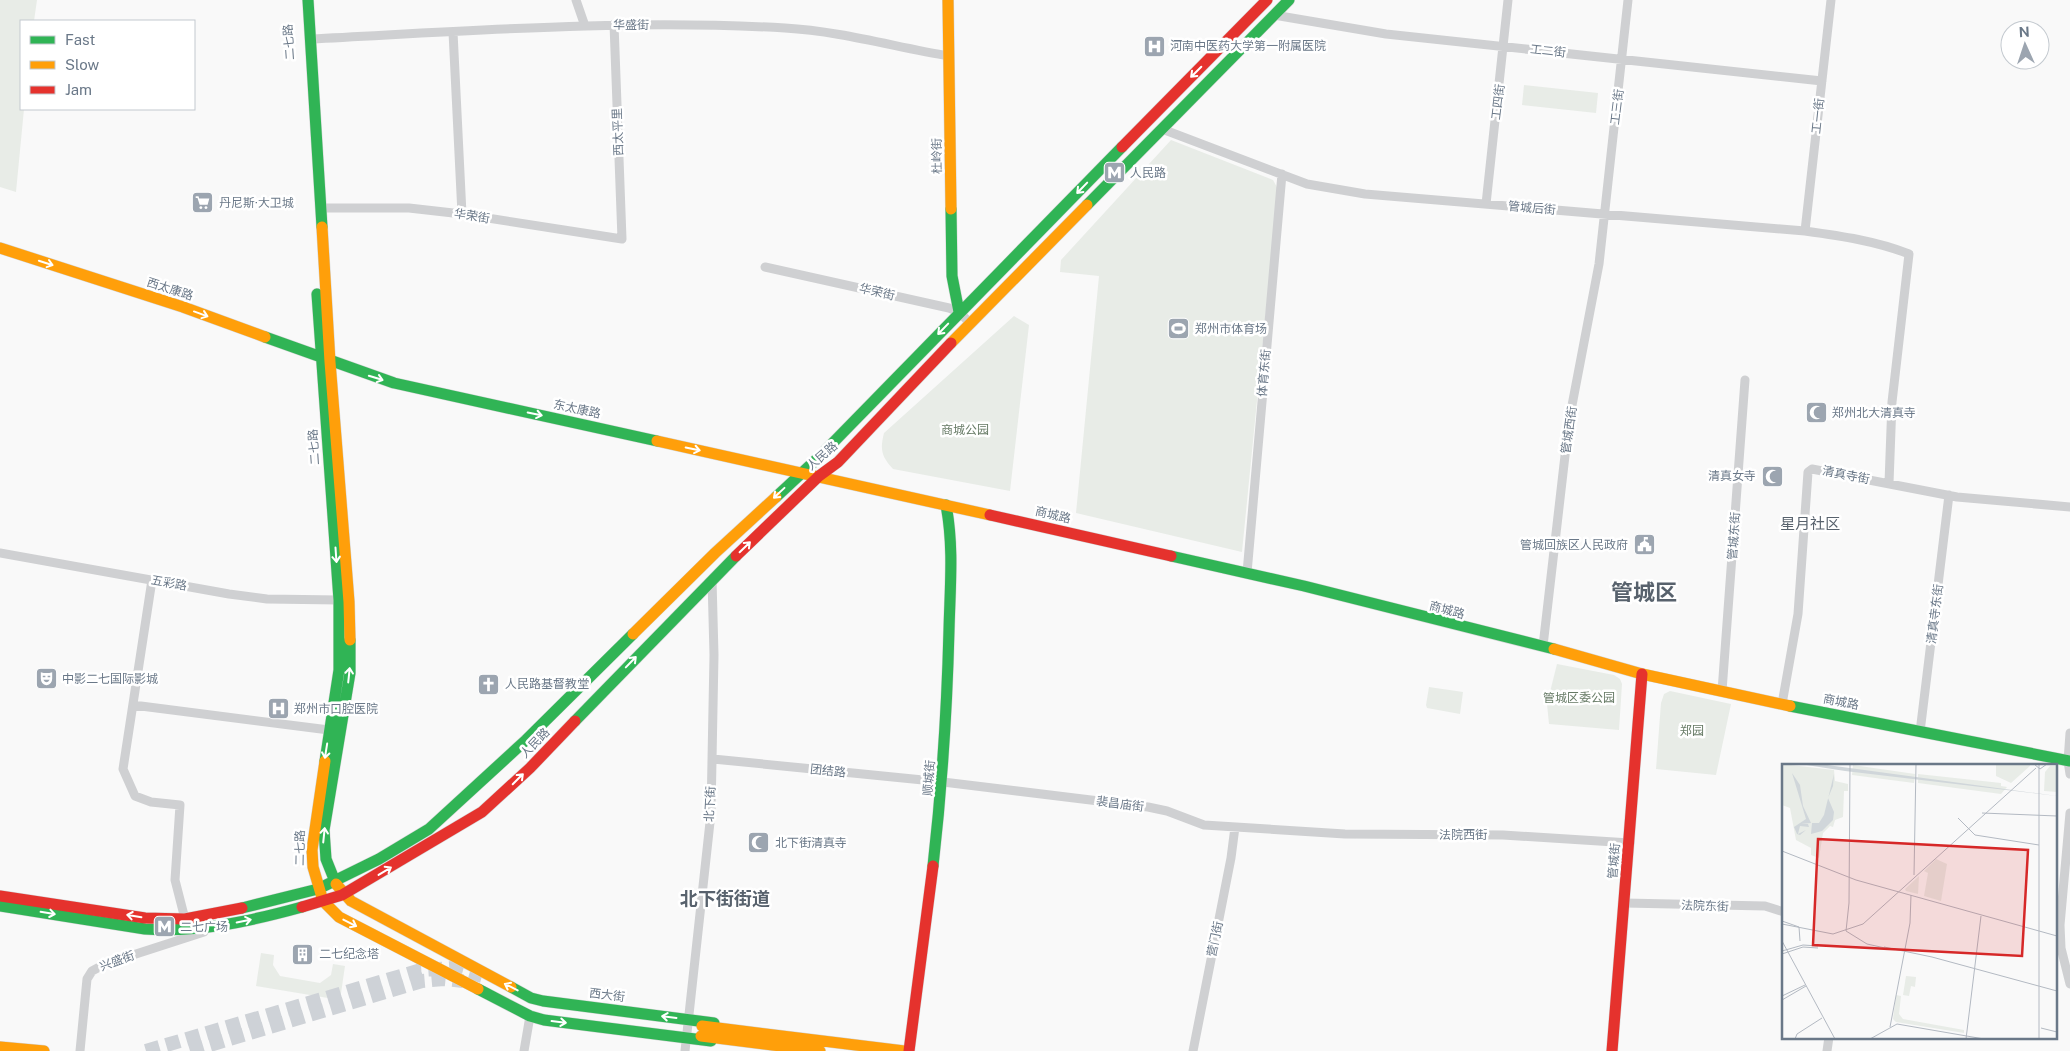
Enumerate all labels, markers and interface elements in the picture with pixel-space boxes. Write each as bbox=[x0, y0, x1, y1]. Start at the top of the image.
street label: 华盛街 bbox=[613, 18, 649, 32]
legend bbox=[20, 20, 195, 110]
north arrow bbox=[2000, 20, 2050, 70]
street label: 二七路 bbox=[281, 24, 297, 60]
text: N bbox=[2018, 24, 2030, 40]
text: Fast bbox=[65, 31, 95, 48]
hospital icon: 河南中医药大学第一附属医院 bbox=[1142, 34, 1166, 58]
place label: 河南中医药大学第一附属医院 bbox=[1170, 39, 1326, 53]
street label: 工二街 bbox=[1529, 42, 1567, 60]
text: Slow bbox=[65, 56, 100, 73]
one-way arrow bbox=[1190, 66, 1202, 78]
text: Jam bbox=[65, 81, 92, 98]
street label: 工四街 bbox=[1489, 83, 1507, 121]
street label: 工三街 bbox=[1608, 88, 1626, 126]
street label: 工一街 bbox=[1809, 97, 1827, 135]
street label: 西太平里 bbox=[610, 108, 626, 156]
street label: 杜岭街 bbox=[930, 138, 944, 174]
metro station icon: 人民路 bbox=[1102, 161, 1126, 185]
place label: 人民路 bbox=[1130, 166, 1166, 180]
one-way arrow bbox=[1075, 182, 1088, 194]
supermarket icon: 丹尼斯·大卫城 bbox=[191, 191, 215, 215]
place label: 丹尼斯·大卫城 bbox=[219, 196, 294, 210]
street label: 管城后街 bbox=[1507, 199, 1557, 217]
street label: 华荣街 bbox=[453, 206, 491, 226]
one-way arrow bbox=[38, 258, 54, 268]
street label: 西太康路 bbox=[145, 275, 195, 303]
street label: 华荣街 bbox=[858, 281, 896, 303]
one-way arrow bbox=[193, 309, 208, 319]
sports icon: 郑州市体育场 bbox=[1167, 317, 1191, 341]
one-way arrow bbox=[937, 322, 949, 335]
place label: 郑州市体育场 bbox=[1195, 322, 1267, 336]
street label: 体育东街 bbox=[1255, 348, 1273, 398]
one-way arrow bbox=[368, 373, 384, 383]
street label: 东太康路 bbox=[552, 397, 602, 421]
mosque icon: 郑州北大清真寺 bbox=[1804, 401, 1828, 425]
street label: 管城西街 bbox=[1559, 405, 1579, 455]
place label: 郑州北大清真寺 bbox=[1832, 406, 1916, 420]
one-way arrow bbox=[526, 410, 542, 419]
park label: 商城公园 bbox=[941, 423, 989, 437]
street label: 二七路 bbox=[306, 429, 322, 465]
street label: 人民路 bbox=[804, 439, 840, 473]
one-way arrow bbox=[685, 445, 701, 454]
mosque icon: 清真女寺 bbox=[1760, 464, 1784, 488]
street label: 清真寺街 bbox=[1821, 464, 1871, 486]
place label: 清真女寺 bbox=[1708, 469, 1756, 483]
one-way arrow bbox=[772, 487, 785, 499]
street label: 商城路 bbox=[1034, 504, 1072, 526]
street label: 管城东街 bbox=[1725, 512, 1743, 560]
district label: 星月社区 bbox=[1780, 515, 1840, 532]
public building icon: 管城回族区人民政府 bbox=[1632, 533, 1656, 557]
place label: 管城回族区人民政府 bbox=[1520, 538, 1628, 552]
one-way arrow bbox=[739, 541, 752, 553]
one-way arrow bbox=[331, 547, 341, 563]
street label: 五彩路 bbox=[150, 573, 188, 593]
district label: 管城区 bbox=[1611, 579, 1677, 605]
street label: 清真寺东街 bbox=[1924, 583, 1946, 645]
street label: 商城路 bbox=[1428, 599, 1466, 621]
one-way arrow bbox=[625, 656, 637, 669]
theatre icon: 中影二七国际影城 bbox=[34, 667, 58, 691]
one-way arrow bbox=[344, 667, 354, 683]
place label: 中影二七国际影城 bbox=[62, 672, 158, 686]
church icon: 人民路基督教堂 bbox=[477, 672, 501, 696]
place label: 人民路基督教堂 bbox=[505, 677, 589, 691]
park label: 管城区委公园 bbox=[1543, 691, 1615, 705]
street label: 商城路 bbox=[1822, 692, 1860, 712]
hospital icon: 郑州市口腔医院 bbox=[266, 697, 290, 721]
place label: 郑州市口腔医院 bbox=[294, 702, 378, 716]
park label: 郑园 bbox=[1680, 724, 1704, 738]
street label: 人民路 bbox=[517, 725, 553, 761]
one-way arrow bbox=[320, 743, 330, 759]
street label: 顺城街 bbox=[920, 759, 938, 797]
street label: 团结路 bbox=[809, 762, 847, 780]
inset map bbox=[1782, 764, 2058, 1038]
one-way arrow bbox=[512, 773, 524, 785]
street label: 北下街 bbox=[702, 786, 718, 822]
street label: 裴昌庙街 bbox=[1095, 794, 1145, 814]
one-way arrow bbox=[319, 827, 329, 843]
street label: 法院西街 bbox=[1439, 828, 1487, 842]
street label: 二七路 bbox=[293, 830, 307, 866]
mosque icon: 北下街清真寺 bbox=[747, 831, 771, 855]
place label: 北下街清真寺 bbox=[775, 836, 847, 850]
street label: 管城街 bbox=[1605, 842, 1623, 880]
one-way arrow bbox=[377, 865, 391, 875]
district label: 北下街街道 bbox=[680, 888, 770, 909]
street label: 法院东街 bbox=[1681, 898, 1729, 914]
one-way arrow bbox=[40, 909, 56, 919]
one-way arrow bbox=[126, 911, 142, 921]
metro station icon: 二七广场 bbox=[152, 915, 176, 939]
one-way arrow bbox=[235, 916, 251, 925]
one-way arrow bbox=[342, 919, 357, 928]
place label: 二七广场 bbox=[180, 920, 228, 934]
street label: 营门街 bbox=[1204, 920, 1226, 958]
building icon: 二七纪念塔 bbox=[291, 942, 315, 966]
place label: 二七纪念塔 bbox=[319, 947, 379, 961]
street label: 兴盛街 bbox=[98, 948, 136, 974]
one-way arrow bbox=[503, 982, 518, 992]
street label: 西大街 bbox=[588, 986, 626, 1004]
one-way arrow bbox=[661, 1012, 677, 1022]
one-way arrow bbox=[551, 1017, 567, 1027]

